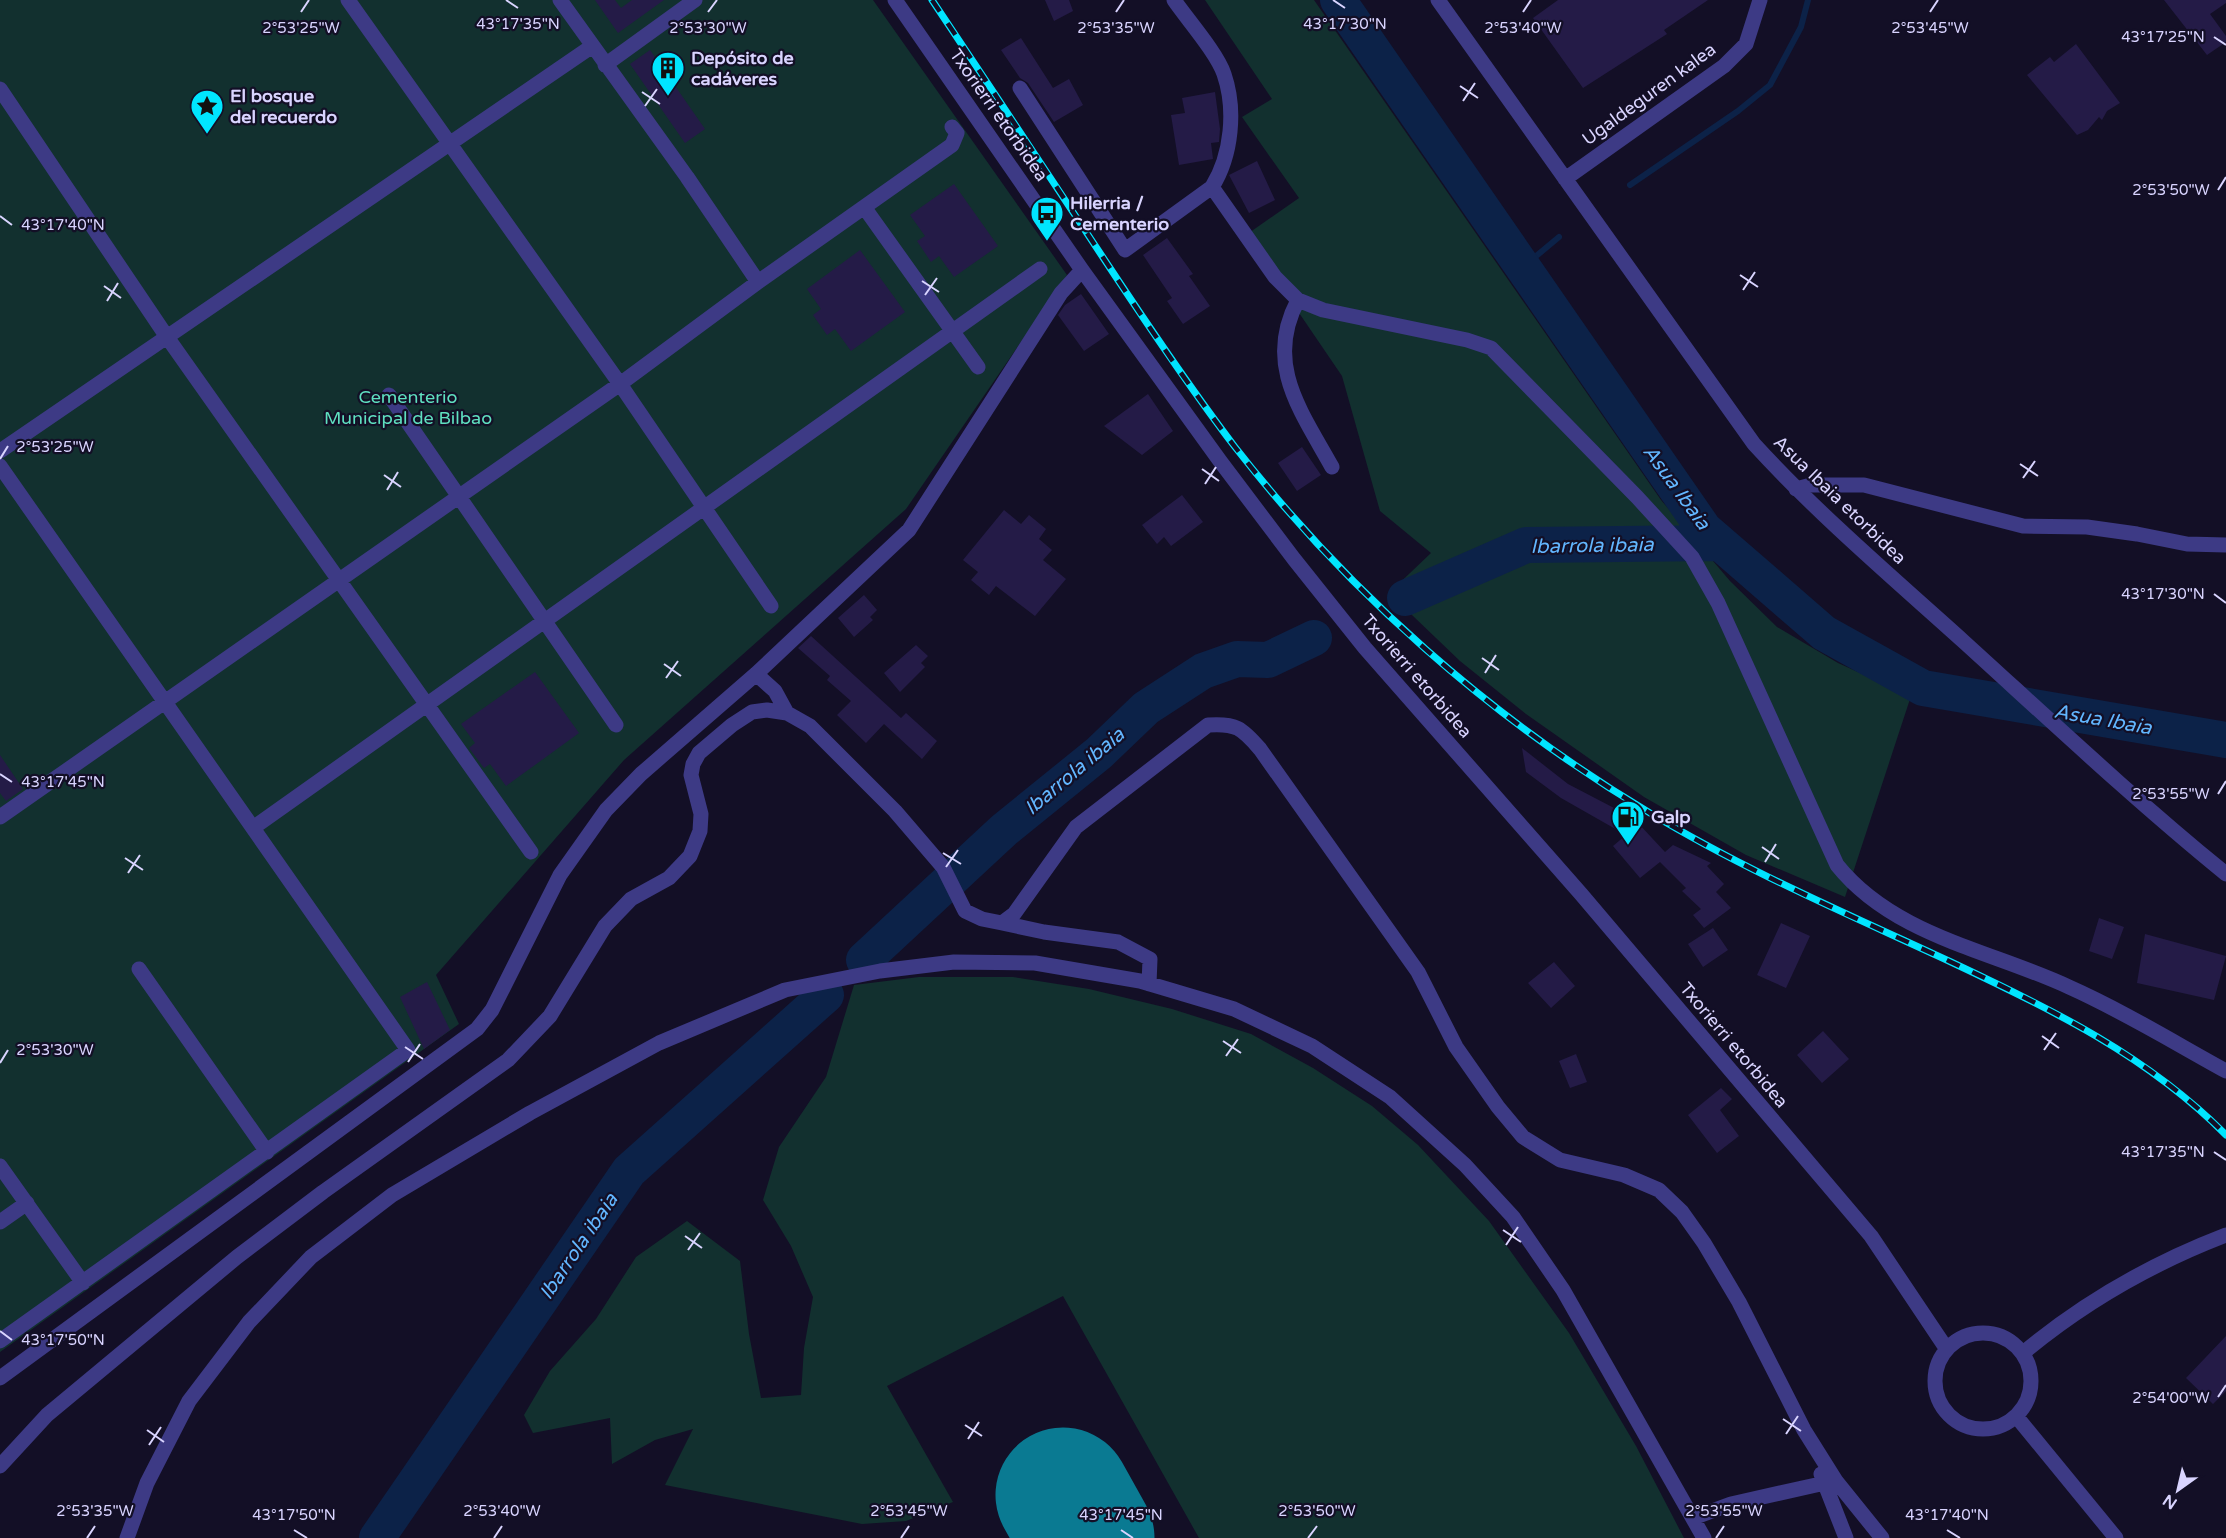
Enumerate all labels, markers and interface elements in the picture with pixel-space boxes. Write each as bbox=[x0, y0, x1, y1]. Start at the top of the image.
text: 43°17'35"N bbox=[476, 15, 560, 33]
text: 43°17'30"N bbox=[1303, 15, 1387, 33]
text: 2°53'25"W bbox=[262, 19, 340, 37]
text: 2°53'30"W bbox=[669, 19, 747, 37]
text: 2°53'35"W bbox=[1077, 19, 1155, 37]
text: 2°53'40"W bbox=[1484, 19, 1562, 37]
text: 2°53'45"W bbox=[1891, 19, 1969, 37]
text: 43°17'25"N bbox=[2121, 28, 2205, 46]
street label: Ugaldeguren kalea bbox=[1578, 38, 1720, 150]
street label: Txorierri etorbidea bbox=[945, 44, 1053, 186]
place label: Depósito de cadáveres bbox=[691, 47, 794, 90]
building icon: Depósito de cadáveres bbox=[650, 50, 686, 97]
place label: El bosque del recuerdo bbox=[230, 85, 337, 128]
place icon: El bosque del recuerdo bbox=[189, 88, 225, 135]
text: 2°53'50"W bbox=[2132, 181, 2210, 199]
place label: Hilerria / Cementerio bbox=[1070, 192, 1169, 235]
bus stop icon: Hilerria / Cementerio bbox=[1029, 195, 1065, 242]
text: 43°17'40"N bbox=[21, 216, 105, 234]
park label: Cementerio Municipal de Bilbao bbox=[324, 386, 492, 429]
street label: Asua Ibaia etorbidea bbox=[1769, 431, 1911, 569]
text: 2°53'25"W bbox=[16, 438, 94, 456]
water label: Asua Ibaia bbox=[1637, 441, 1715, 535]
water label: Ibarrola ibaia bbox=[1530, 533, 1654, 559]
text: 43°17'30"N bbox=[2121, 585, 2205, 603]
street label: Txorierri etorbidea bbox=[1357, 610, 1477, 742]
water label: Asua Ibaia bbox=[2052, 700, 2154, 741]
water label: Ibarrola ibaia bbox=[1020, 723, 1130, 821]
text: 43°17'45"N bbox=[21, 773, 105, 791]
text: 2°53'55"W bbox=[2132, 785, 2210, 803]
fuel station icon: Galp bbox=[1610, 799, 1646, 846]
place label: Galp bbox=[1651, 806, 1691, 828]
street label: Txorierri etorbidea bbox=[1675, 978, 1793, 1112]
text: 2°53'30"W bbox=[16, 1041, 94, 1059]
text: 43°17'35"N bbox=[2121, 1143, 2205, 1161]
water label: Ibarrola ibaia bbox=[534, 1188, 624, 1304]
text: 43°17'50"N bbox=[21, 1331, 105, 1349]
text: 2°54'00"W bbox=[2132, 1389, 2210, 1407]
north arrow bbox=[2148, 1460, 2208, 1520]
text: N bbox=[2159, 1490, 2181, 1513]
text: 2°53'35"W bbox=[56, 1502, 134, 1520]
text: 2°53'40"W bbox=[463, 1502, 541, 1520]
text: 2°53'45"W bbox=[870, 1502, 948, 1520]
text: 2°53'50"W bbox=[1278, 1502, 1356, 1520]
text: 2°53'55"W bbox=[1685, 1502, 1763, 1520]
text: 43°17'50"N bbox=[252, 1506, 336, 1524]
text: 43°17'45"N bbox=[1079, 1506, 1163, 1524]
text: 43°17'40"N bbox=[1905, 1506, 1989, 1524]

